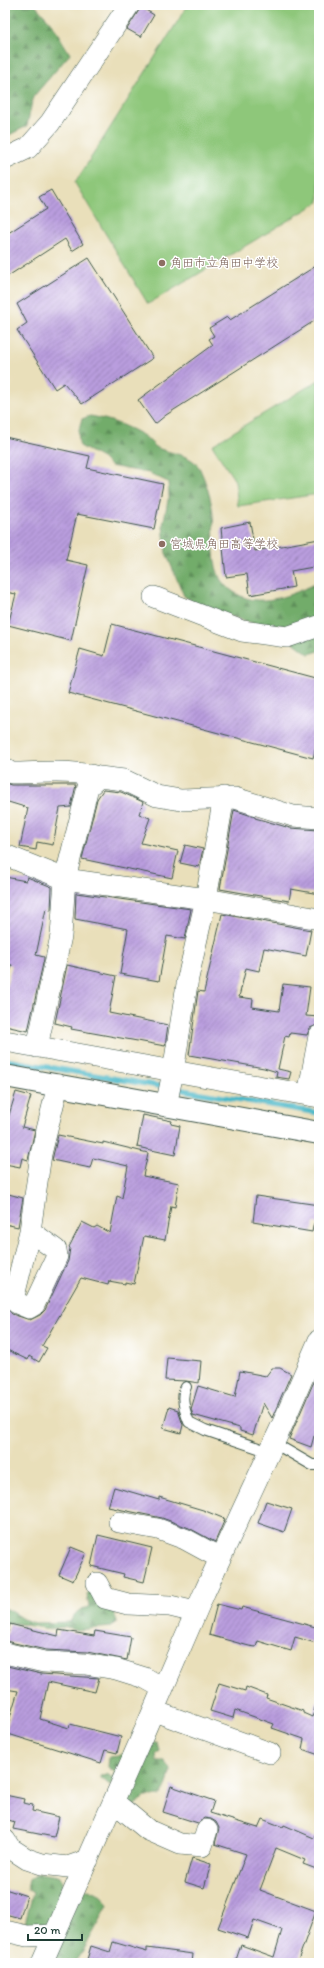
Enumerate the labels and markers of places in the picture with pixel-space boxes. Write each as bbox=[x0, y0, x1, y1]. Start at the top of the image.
place label: 角田市立角田中学校 bbox=[170, 256, 278, 270]
marker: 角田市立角田中学校 bbox=[157, 258, 167, 268]
place label: 宮城県角田高等学校 bbox=[170, 537, 278, 551]
marker: 宮城県角田高等学校 bbox=[157, 539, 167, 549]

